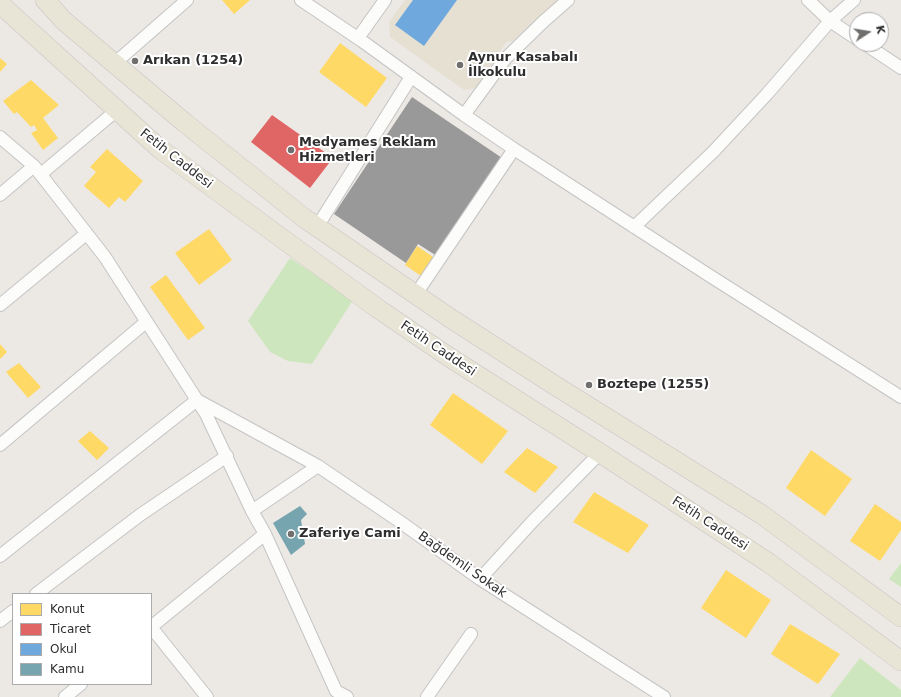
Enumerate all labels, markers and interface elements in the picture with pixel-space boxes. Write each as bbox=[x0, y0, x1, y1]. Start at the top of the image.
north arrow bbox=[849, 12, 889, 52]
text: K bbox=[873, 24, 887, 35]
place label: Aynur Kasabalı İlkokulu bbox=[468, 50, 578, 81]
place label: Arıkan (1254) bbox=[143, 53, 243, 69]
marker: Arıkan (1254) bbox=[130, 56, 140, 66]
marker: Aynur Kasabalı İlkokulu bbox=[455, 60, 465, 70]
street label: Fetih Caddesi bbox=[137, 126, 215, 192]
place label: Medyames Reklam Hizmetleri bbox=[299, 135, 436, 166]
marker: Medyames Reklam Hizmetleri bbox=[286, 145, 296, 155]
street label: Fetih Caddesi bbox=[397, 318, 479, 380]
place label: Boztepe (1255) bbox=[597, 377, 709, 393]
marker: Boztepe (1255) bbox=[584, 380, 594, 390]
street label: Fetih Caddesi bbox=[669, 494, 751, 554]
place label: Zaferiye Cami bbox=[299, 526, 401, 542]
marker: Zaferiye Cami bbox=[286, 529, 296, 539]
street label: Bağdemli Sokak bbox=[415, 529, 509, 601]
legend bbox=[12, 593, 152, 685]
text: Konut bbox=[50, 602, 85, 616]
text: Ticaret bbox=[50, 622, 91, 636]
text: Okul bbox=[50, 642, 77, 656]
text: Kamu bbox=[50, 662, 84, 676]

